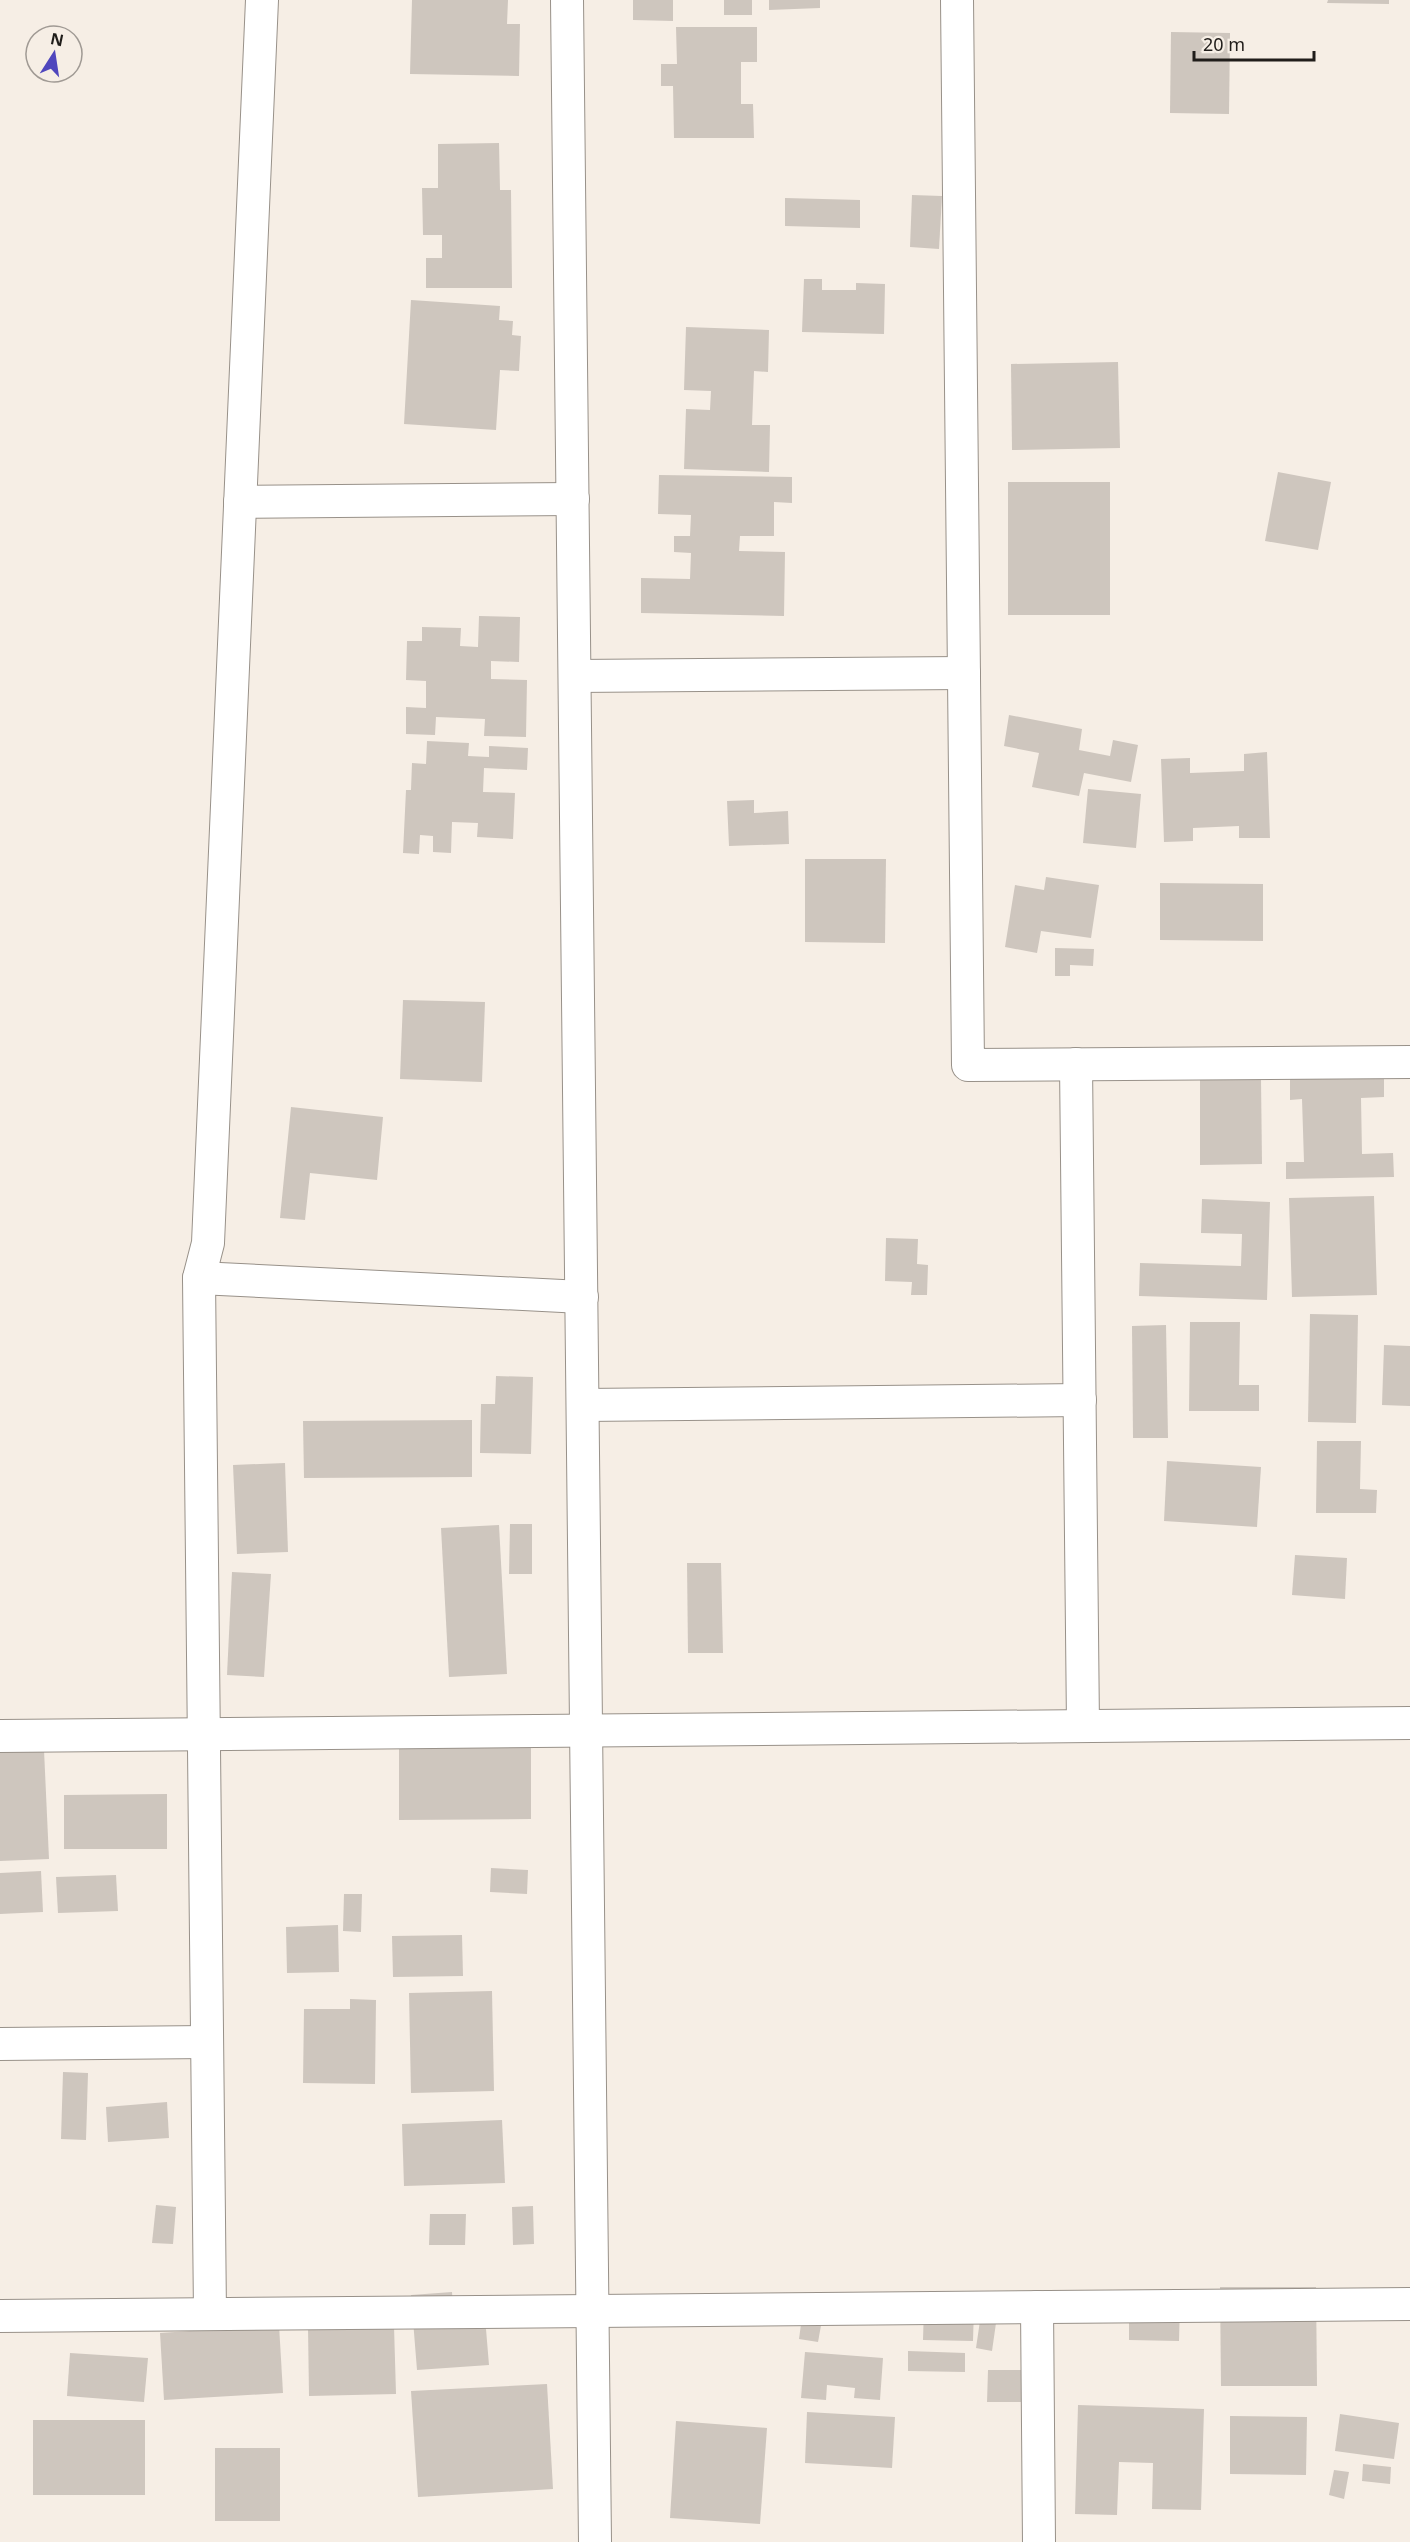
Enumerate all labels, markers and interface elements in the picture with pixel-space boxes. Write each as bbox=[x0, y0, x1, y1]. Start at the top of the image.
north arrow bbox=[24, 24, 84, 84]
scale bar bbox=[1194, 24, 1314, 62]
text: N bbox=[48, 27, 66, 51]
text: 20 m bbox=[1203, 32, 1245, 56]

